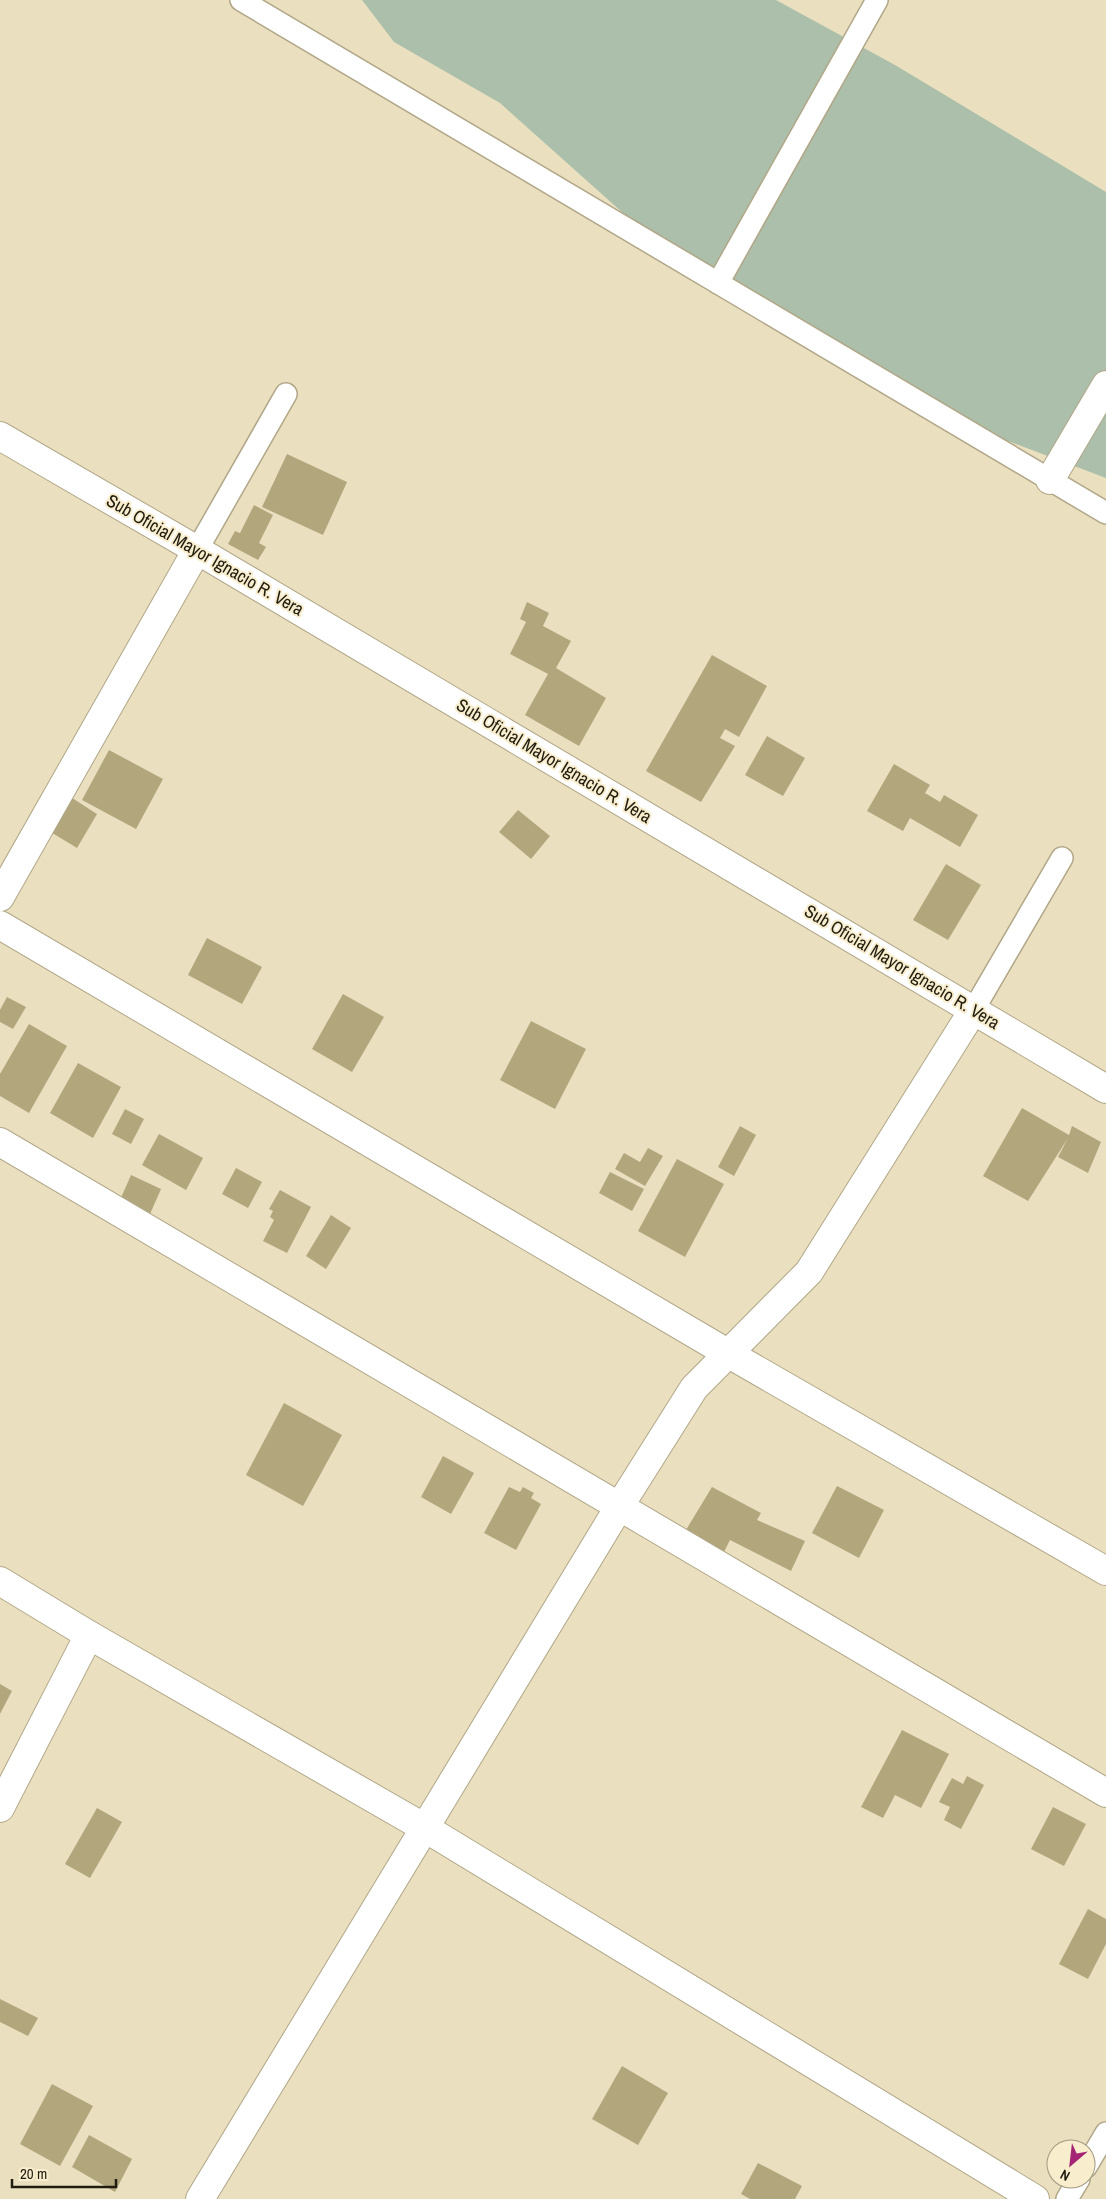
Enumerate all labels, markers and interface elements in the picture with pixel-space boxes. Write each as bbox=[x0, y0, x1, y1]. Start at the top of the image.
street label: Sub Oficial Mayor Ignacio R. Vera bbox=[102, 488, 308, 621]
street label: Sub Oficial Mayor Ignacio R. Vera bbox=[452, 692, 657, 829]
street label: Sub Oficial Mayor Ignacio R. Vera bbox=[800, 898, 1005, 1035]
north arrow bbox=[1046, 2139, 1096, 2189]
scale bar bbox=[12, 2156, 116, 2188]
text: 20 m bbox=[20, 2163, 47, 2184]
text: N bbox=[1057, 2166, 1073, 2185]

